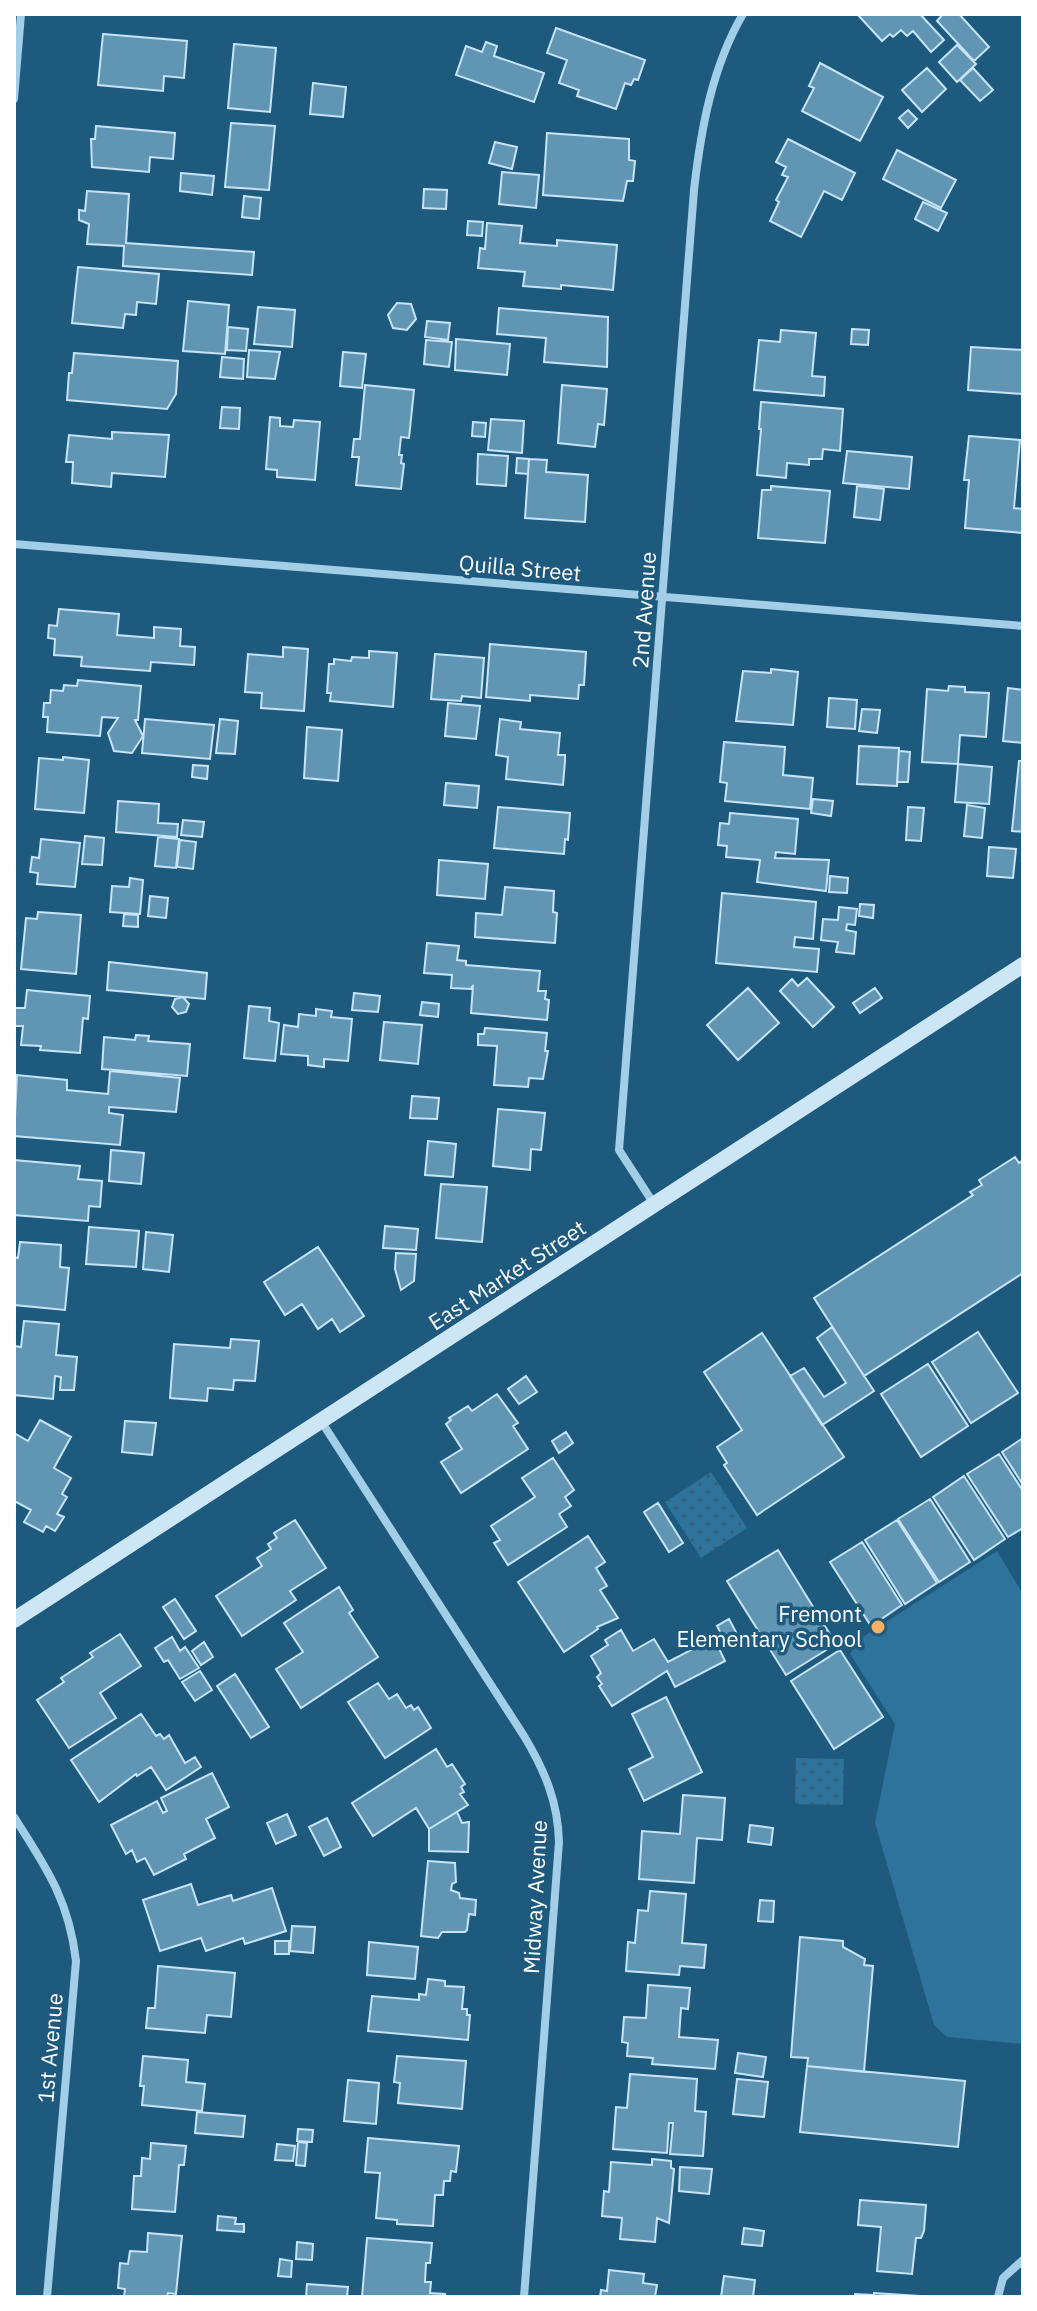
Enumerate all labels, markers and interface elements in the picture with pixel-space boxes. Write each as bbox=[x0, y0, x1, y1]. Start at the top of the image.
street label: Quilla Street bbox=[458, 548, 582, 587]
street label: 2nd Avenue bbox=[625, 551, 662, 669]
street label: East Market Street bbox=[422, 1213, 591, 1336]
place label: Fremont Elementary School bbox=[676, 1599, 862, 1653]
marker: Fremont Elementary School bbox=[869, 1618, 887, 1636]
street label: Midway Avenue bbox=[516, 1819, 553, 1975]
street label: 1st Avenue bbox=[30, 1992, 69, 2104]

